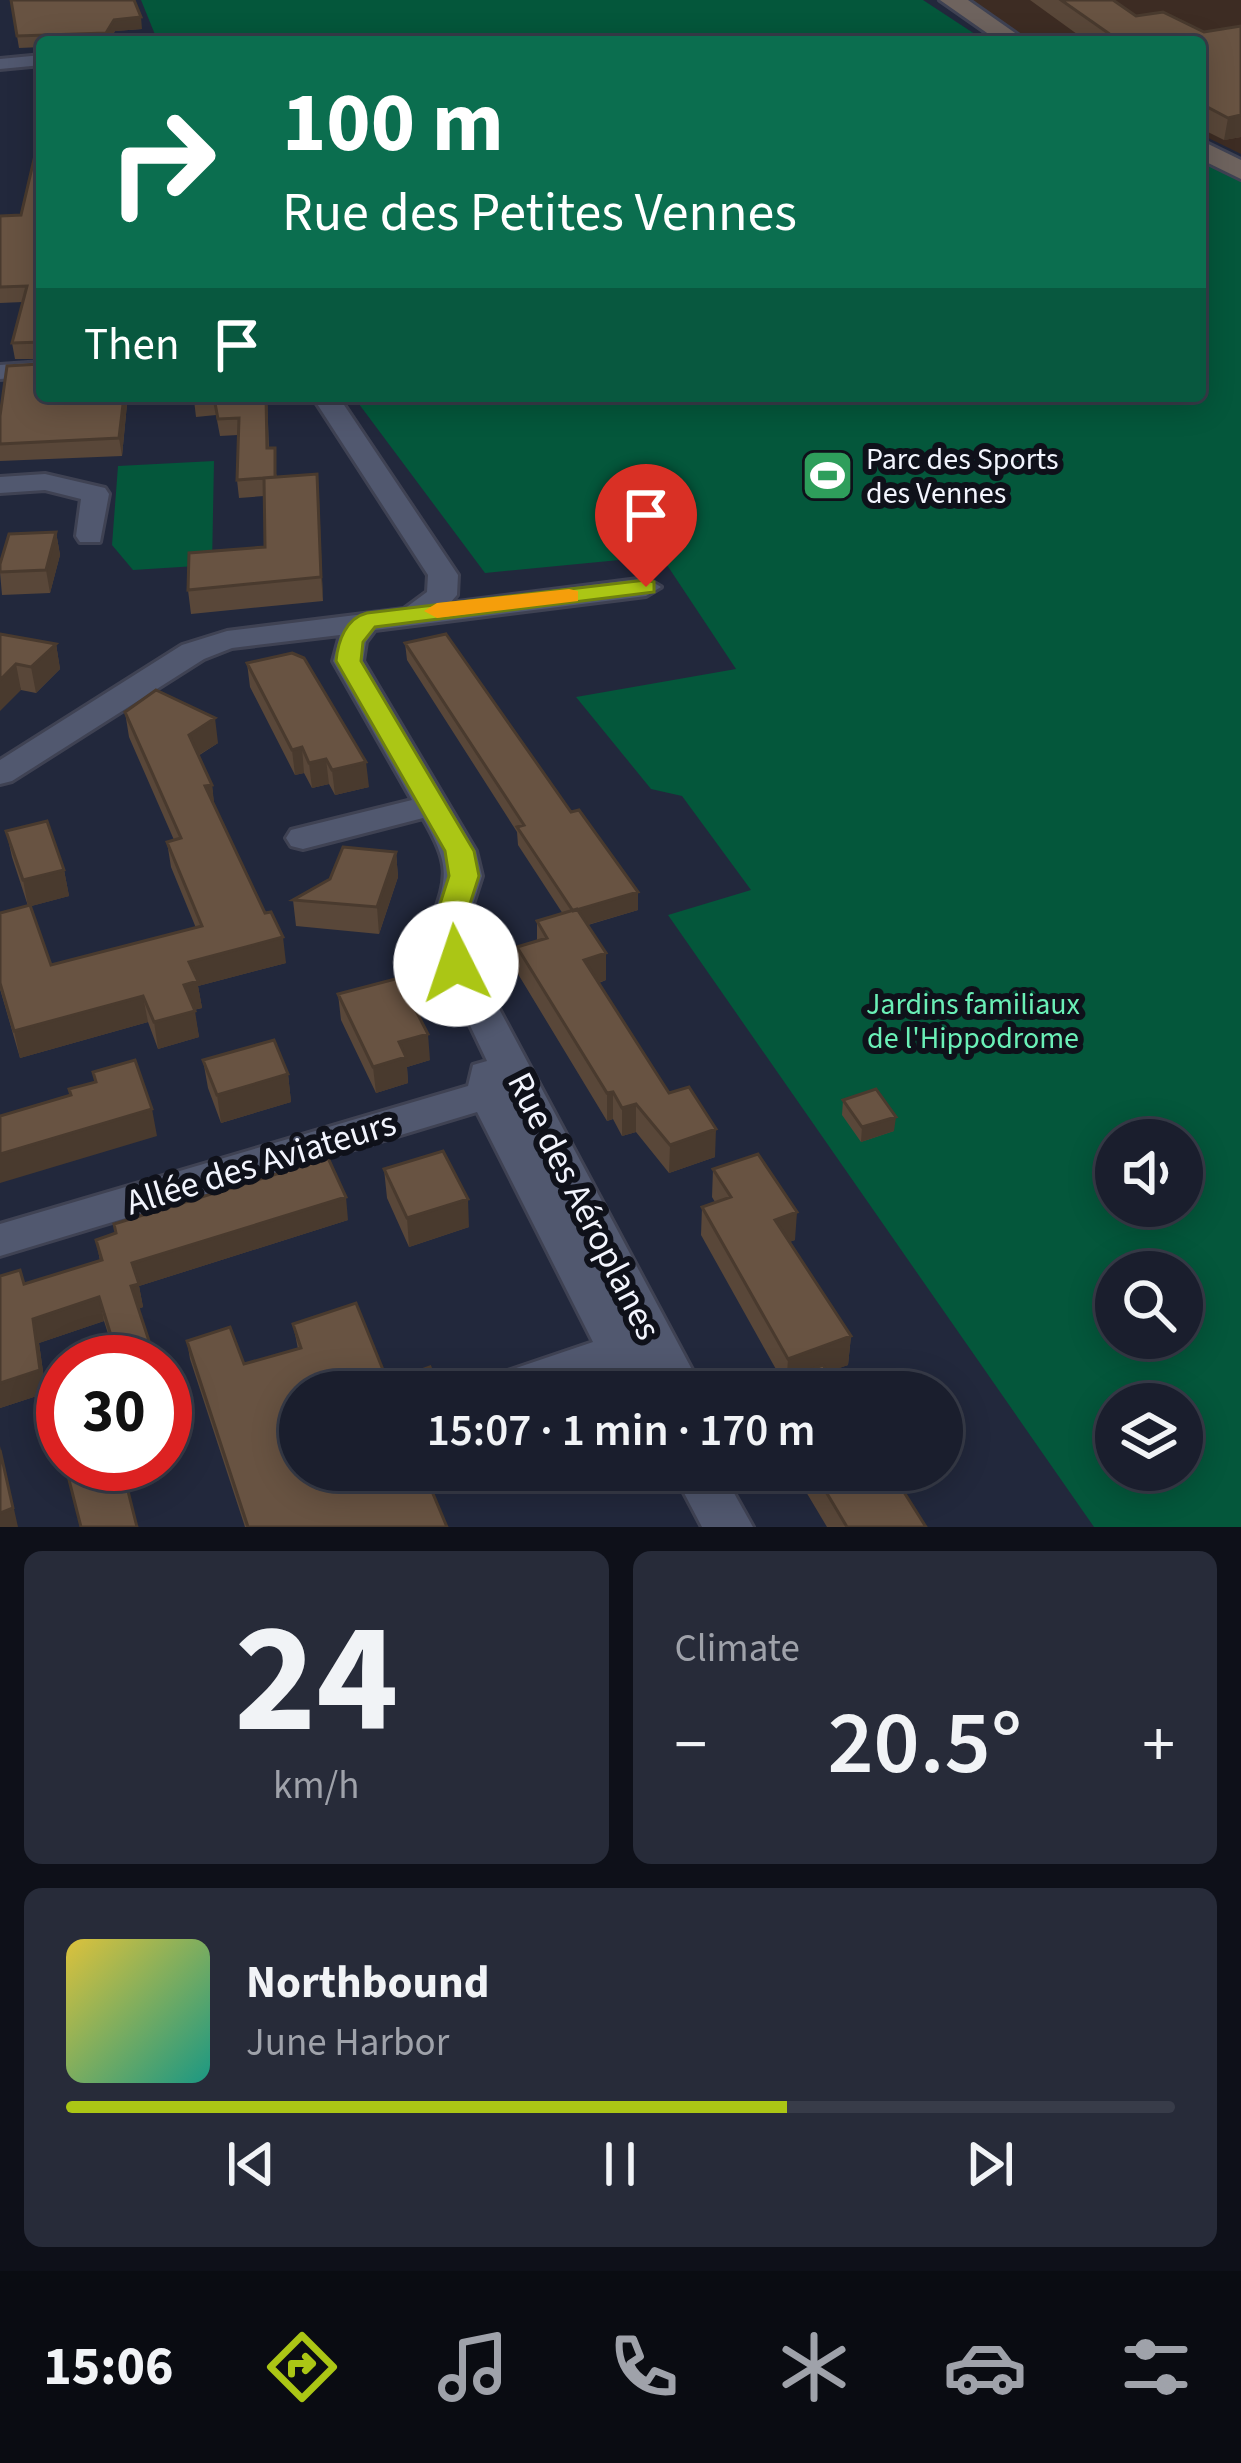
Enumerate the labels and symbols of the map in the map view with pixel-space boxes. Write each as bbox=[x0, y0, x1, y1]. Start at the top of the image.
place label: Parc des Sports des Vennes bbox=[866, 438, 1058, 515]
sports icon: Parc des Sports des Vennes bbox=[799, 448, 855, 504]
pin bbox=[595, 464, 697, 587]
position arrow bbox=[393, 901, 519, 1027]
park label: Jardins familiaux de l'Hippodrome bbox=[866, 983, 1080, 1060]
street label: Rue des Aéroplanes bbox=[494, 1063, 674, 1349]
street label: Allée des Aviateurs bbox=[120, 1098, 402, 1228]
speed limit sign: 30 bbox=[36, 1335, 192, 1491]

